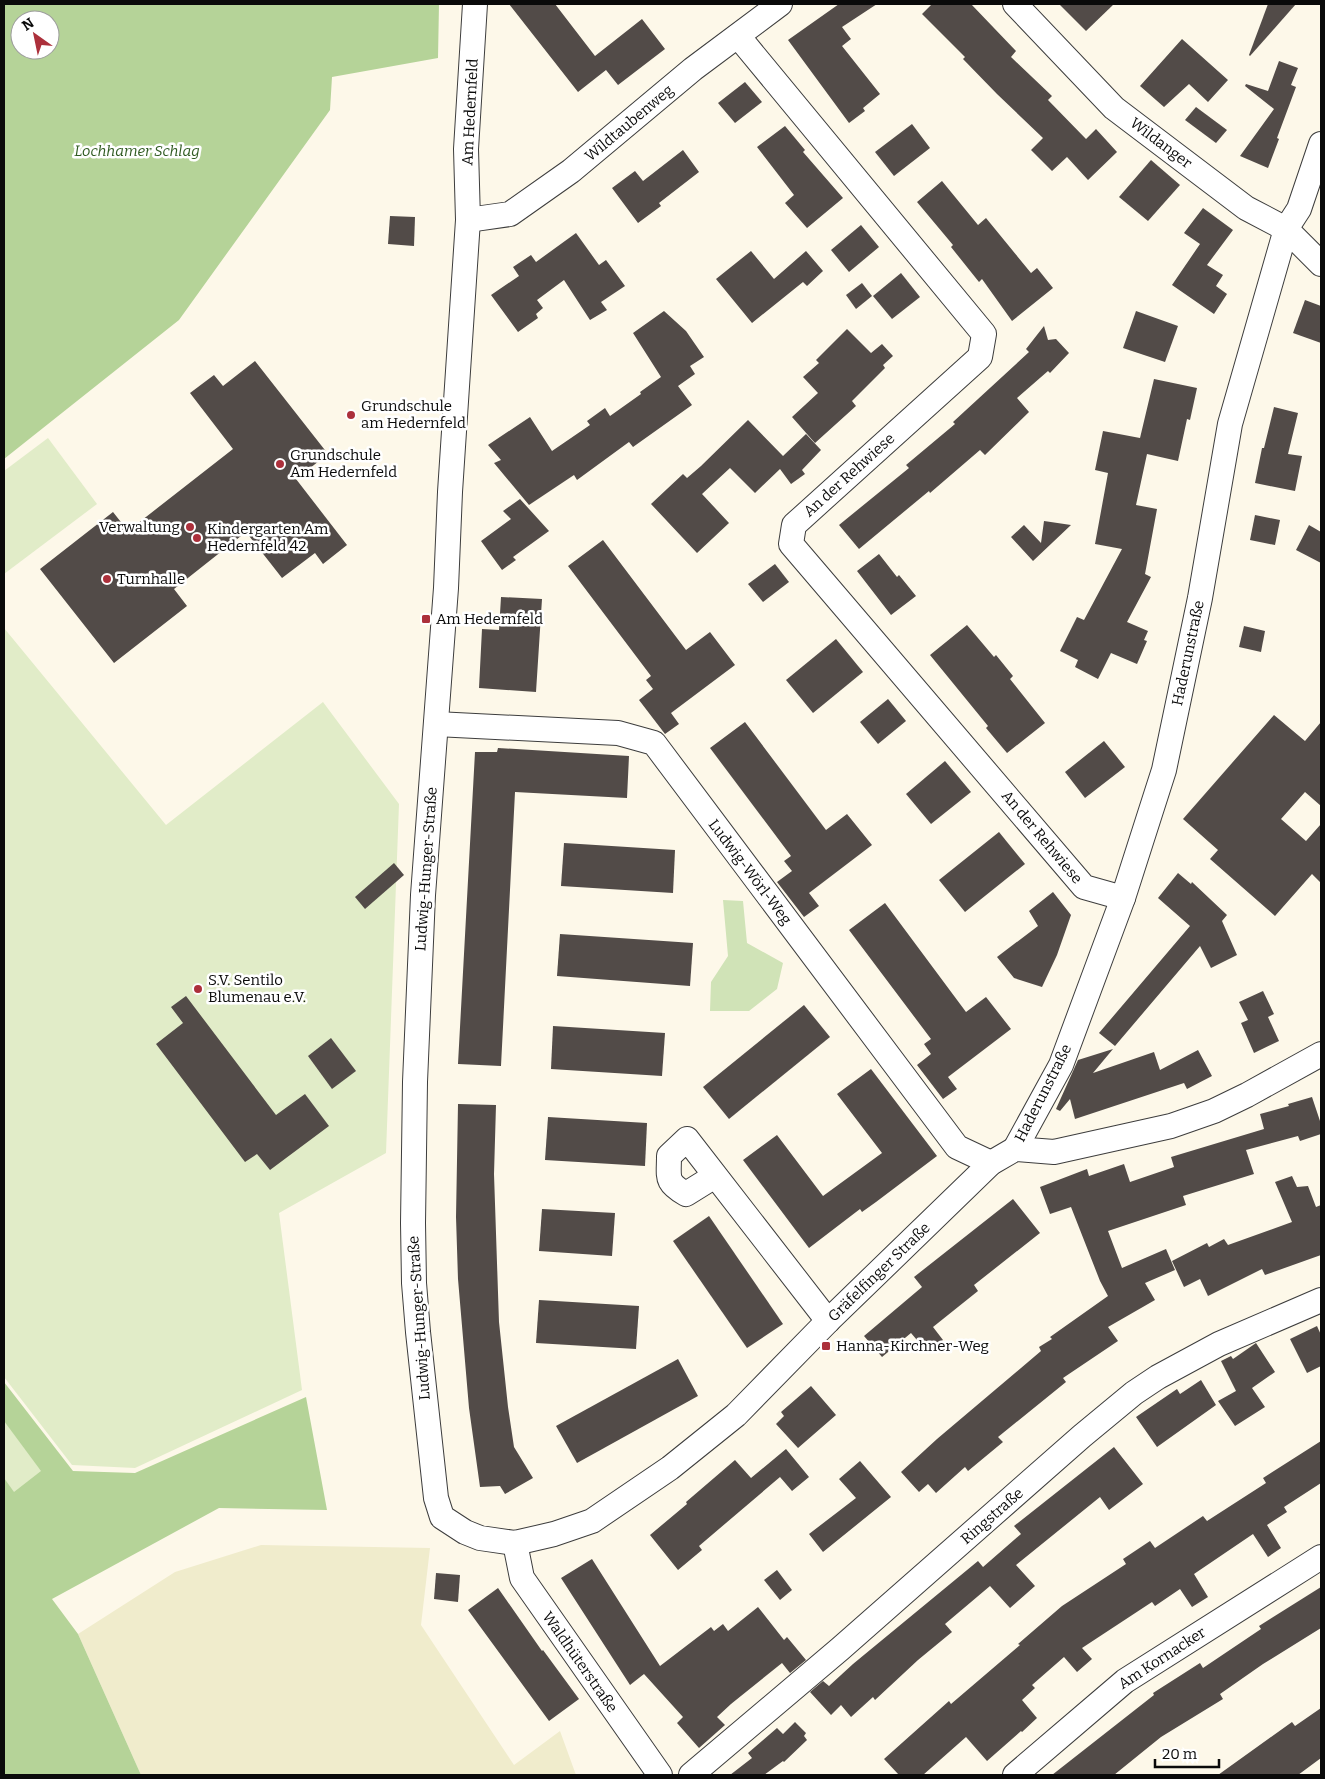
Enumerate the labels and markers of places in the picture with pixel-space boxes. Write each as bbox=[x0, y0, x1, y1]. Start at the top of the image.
place label: Grundschule am Hedernfeld bbox=[361, 397, 466, 432]
marker: Grundschule am Hedernfeld bbox=[345, 409, 357, 421]
place label: Grundschule Am Hedernfeld bbox=[290, 446, 397, 481]
marker: Grundschule Am Hedernfeld bbox=[274, 458, 286, 470]
place label: Verwaltung bbox=[99, 518, 180, 536]
place label: Kindergarten Am Hedernfeld 42 bbox=[207, 520, 329, 555]
marker: Verwaltung bbox=[184, 521, 196, 533]
marker: Kindergarten Am Hedernfeld 42 bbox=[191, 532, 203, 544]
place label: Turnhalle bbox=[117, 570, 185, 588]
marker: Turnhalle bbox=[101, 573, 113, 585]
place label: Am Hedernfeld bbox=[436, 610, 543, 628]
marker: Am Hedernfeld bbox=[420, 613, 432, 625]
place label: S.V. Sentilo Blumenau e.V. bbox=[208, 971, 306, 1006]
marker: S.V. Sentilo Blumenau e.V. bbox=[192, 983, 204, 995]
place label: Hanna-Kirchner-Weg bbox=[836, 1337, 989, 1355]
marker: Hanna-Kirchner-Weg bbox=[820, 1340, 832, 1352]

